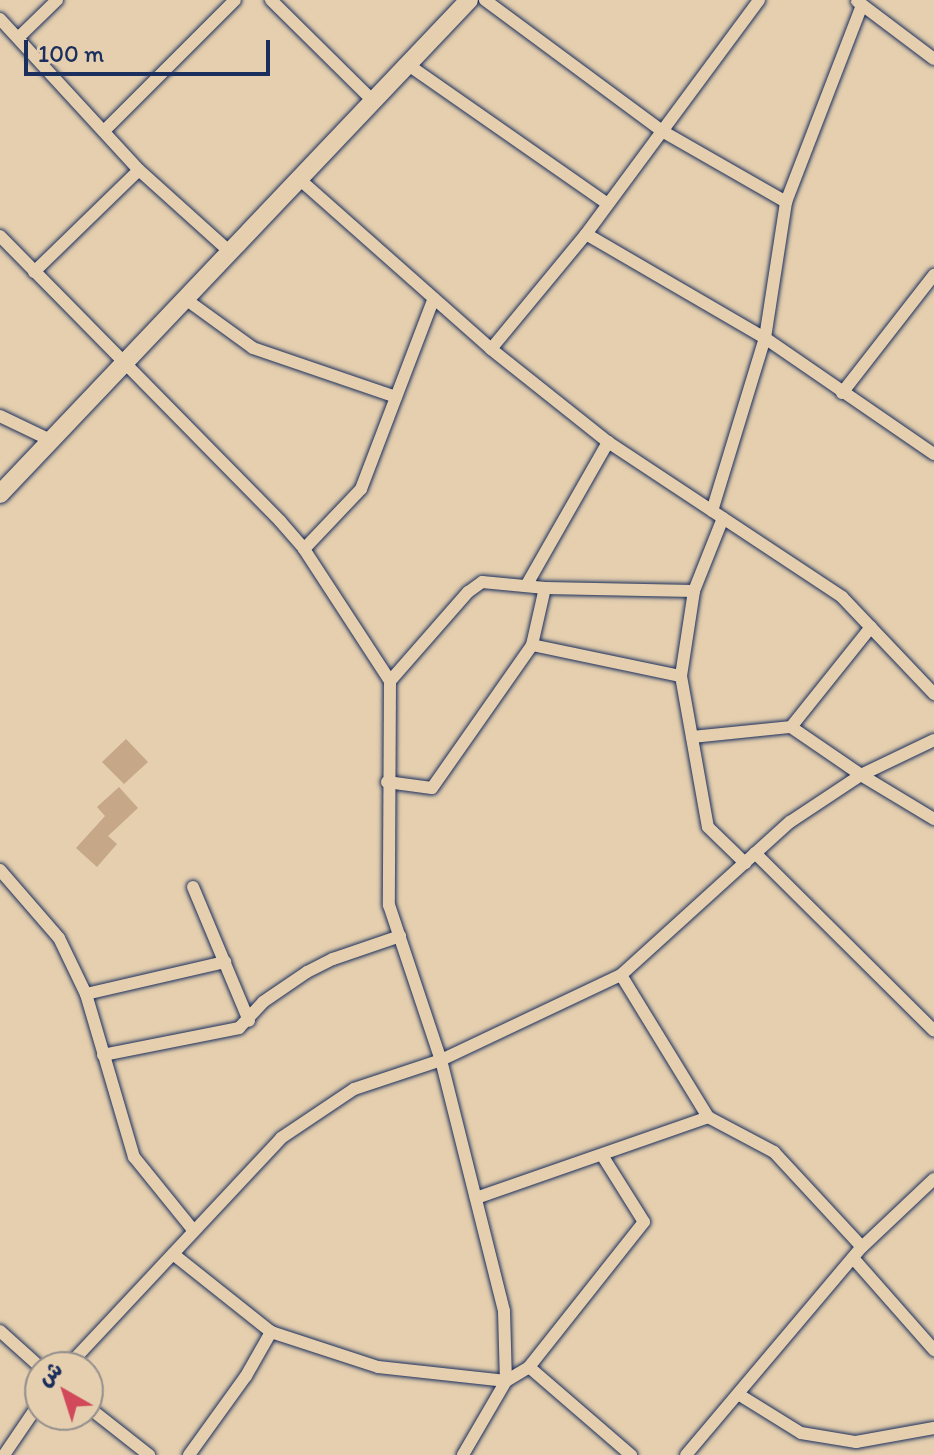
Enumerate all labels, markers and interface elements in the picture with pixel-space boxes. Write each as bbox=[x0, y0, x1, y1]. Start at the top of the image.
scale bar bbox=[28, 24, 274, 74]
text: 100 m bbox=[38, 39, 104, 68]
north arrow bbox=[24, 1351, 104, 1431]
text: ش bbox=[32, 1355, 68, 1392]

